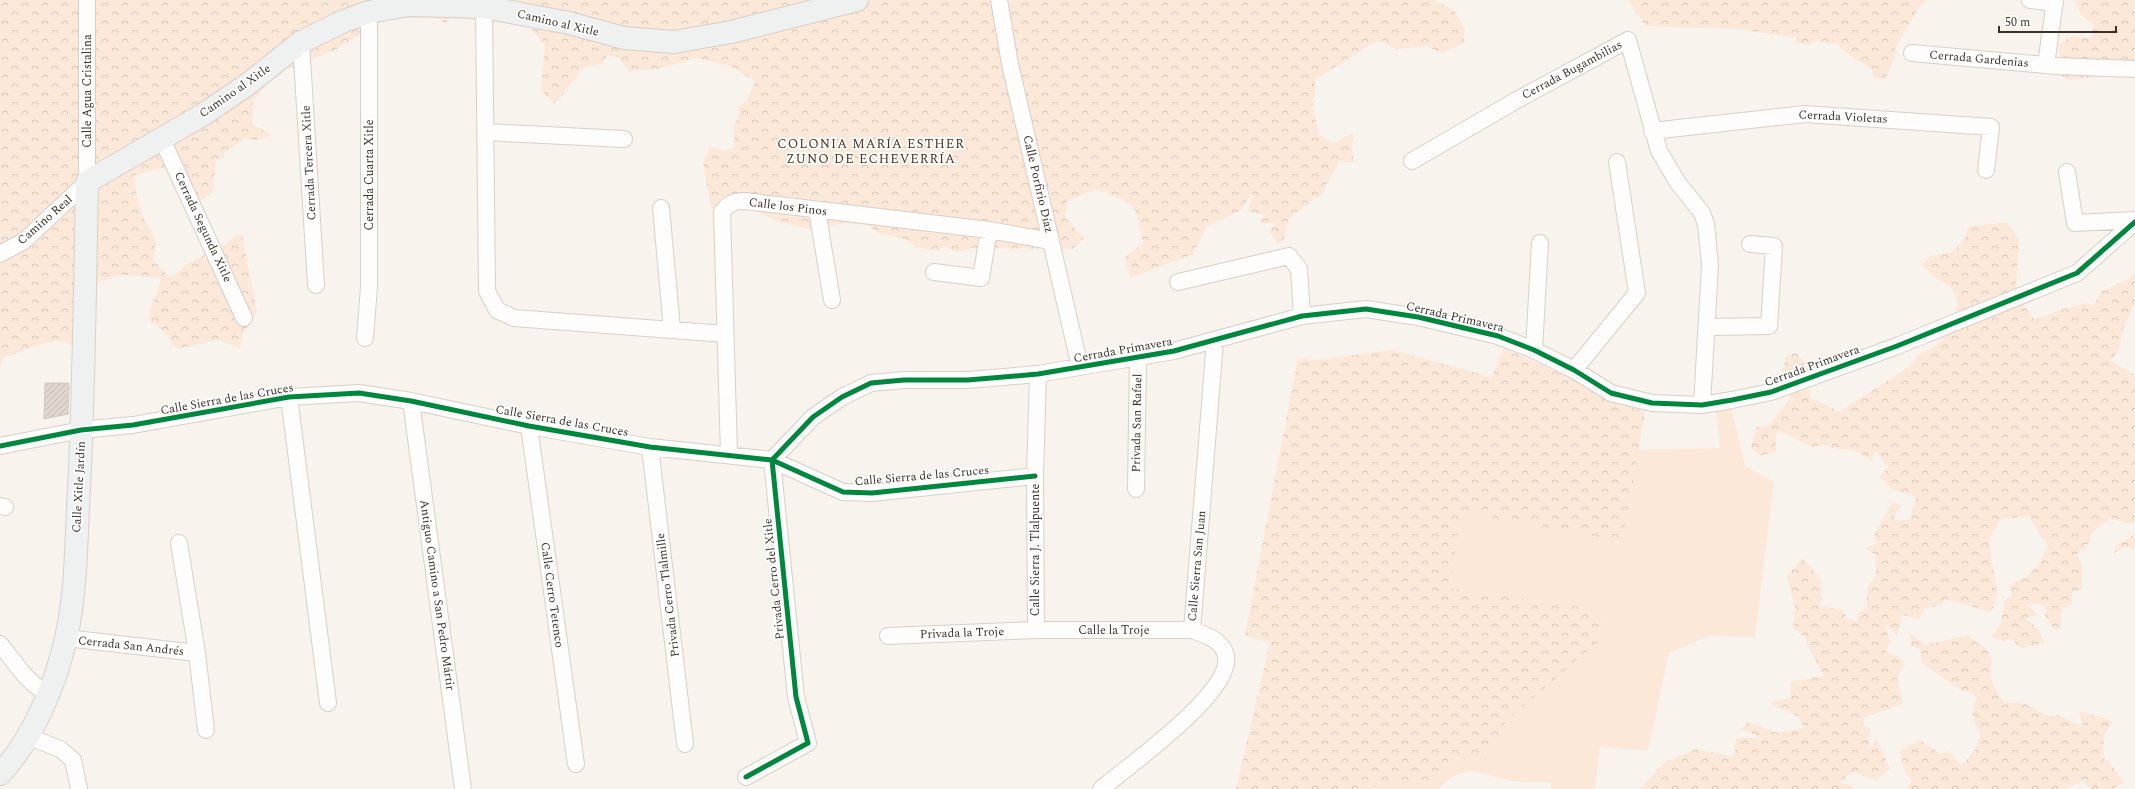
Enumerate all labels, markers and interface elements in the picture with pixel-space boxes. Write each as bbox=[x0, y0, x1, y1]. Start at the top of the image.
street label: Camino al Xitle bbox=[515, 4, 601, 42]
scale bar bbox=[1999, 8, 2116, 34]
text: 50 m bbox=[2005, 13, 2030, 32]
street label: Calle Agua Cristalina bbox=[78, 34, 97, 148]
street label: Cerrada Bugambilias bbox=[1518, 35, 1626, 105]
street label: Cerrada Gardenias bbox=[1929, 45, 2029, 73]
street label: Camino al Xitle bbox=[195, 59, 275, 123]
street label: Cerrada Tercera Xitle bbox=[296, 105, 322, 221]
street label: Cerrada Violetas bbox=[1798, 105, 1888, 129]
street label: Cerrada Cuarta Xitle bbox=[360, 119, 379, 231]
street label: Calle Porfirio Díaz bbox=[1018, 133, 1058, 235]
district label: COLONIA MARÍA ESTHER ZUNO DE ECHEVERRÍA bbox=[777, 134, 965, 169]
street label: Cerrada Segunda Xitle bbox=[169, 169, 237, 286]
street label: Camino Real bbox=[13, 190, 77, 250]
street label: Calle los Pinos bbox=[748, 193, 828, 221]
street label: Cerrada Primavera bbox=[1404, 296, 1506, 338]
street label: Cerrada Primavera bbox=[1072, 332, 1174, 368]
street label: Cerrada Primavera bbox=[1762, 340, 1862, 392]
street label: Privada San Rafael bbox=[1127, 373, 1147, 473]
street label: Calle Sierra de las Cruces bbox=[159, 378, 295, 420]
street label: Calle Sierra de las Cruces bbox=[494, 400, 630, 442]
street label: Calle Xitle Jardín bbox=[67, 441, 91, 533]
street label: Calle Sierra de las Cruces bbox=[854, 461, 990, 491]
street label: Calle Sierra J. Tlalpuente bbox=[1026, 484, 1045, 616]
street label: Antiguo Camino a San Pedro Mártir bbox=[414, 498, 460, 692]
street label: Calle Sierra San Juan bbox=[1183, 510, 1211, 622]
street label: Privada Cerro del Xitle bbox=[758, 517, 790, 641]
street label: Privada Cerro Tlalmille bbox=[651, 532, 685, 658]
street label: Calle Cerro Tetenco bbox=[535, 541, 569, 649]
street label: Calle la Troje bbox=[1078, 621, 1150, 640]
street label: Privada la Troje bbox=[920, 622, 1005, 644]
street label: Cerrada San Andrés bbox=[77, 631, 185, 661]

